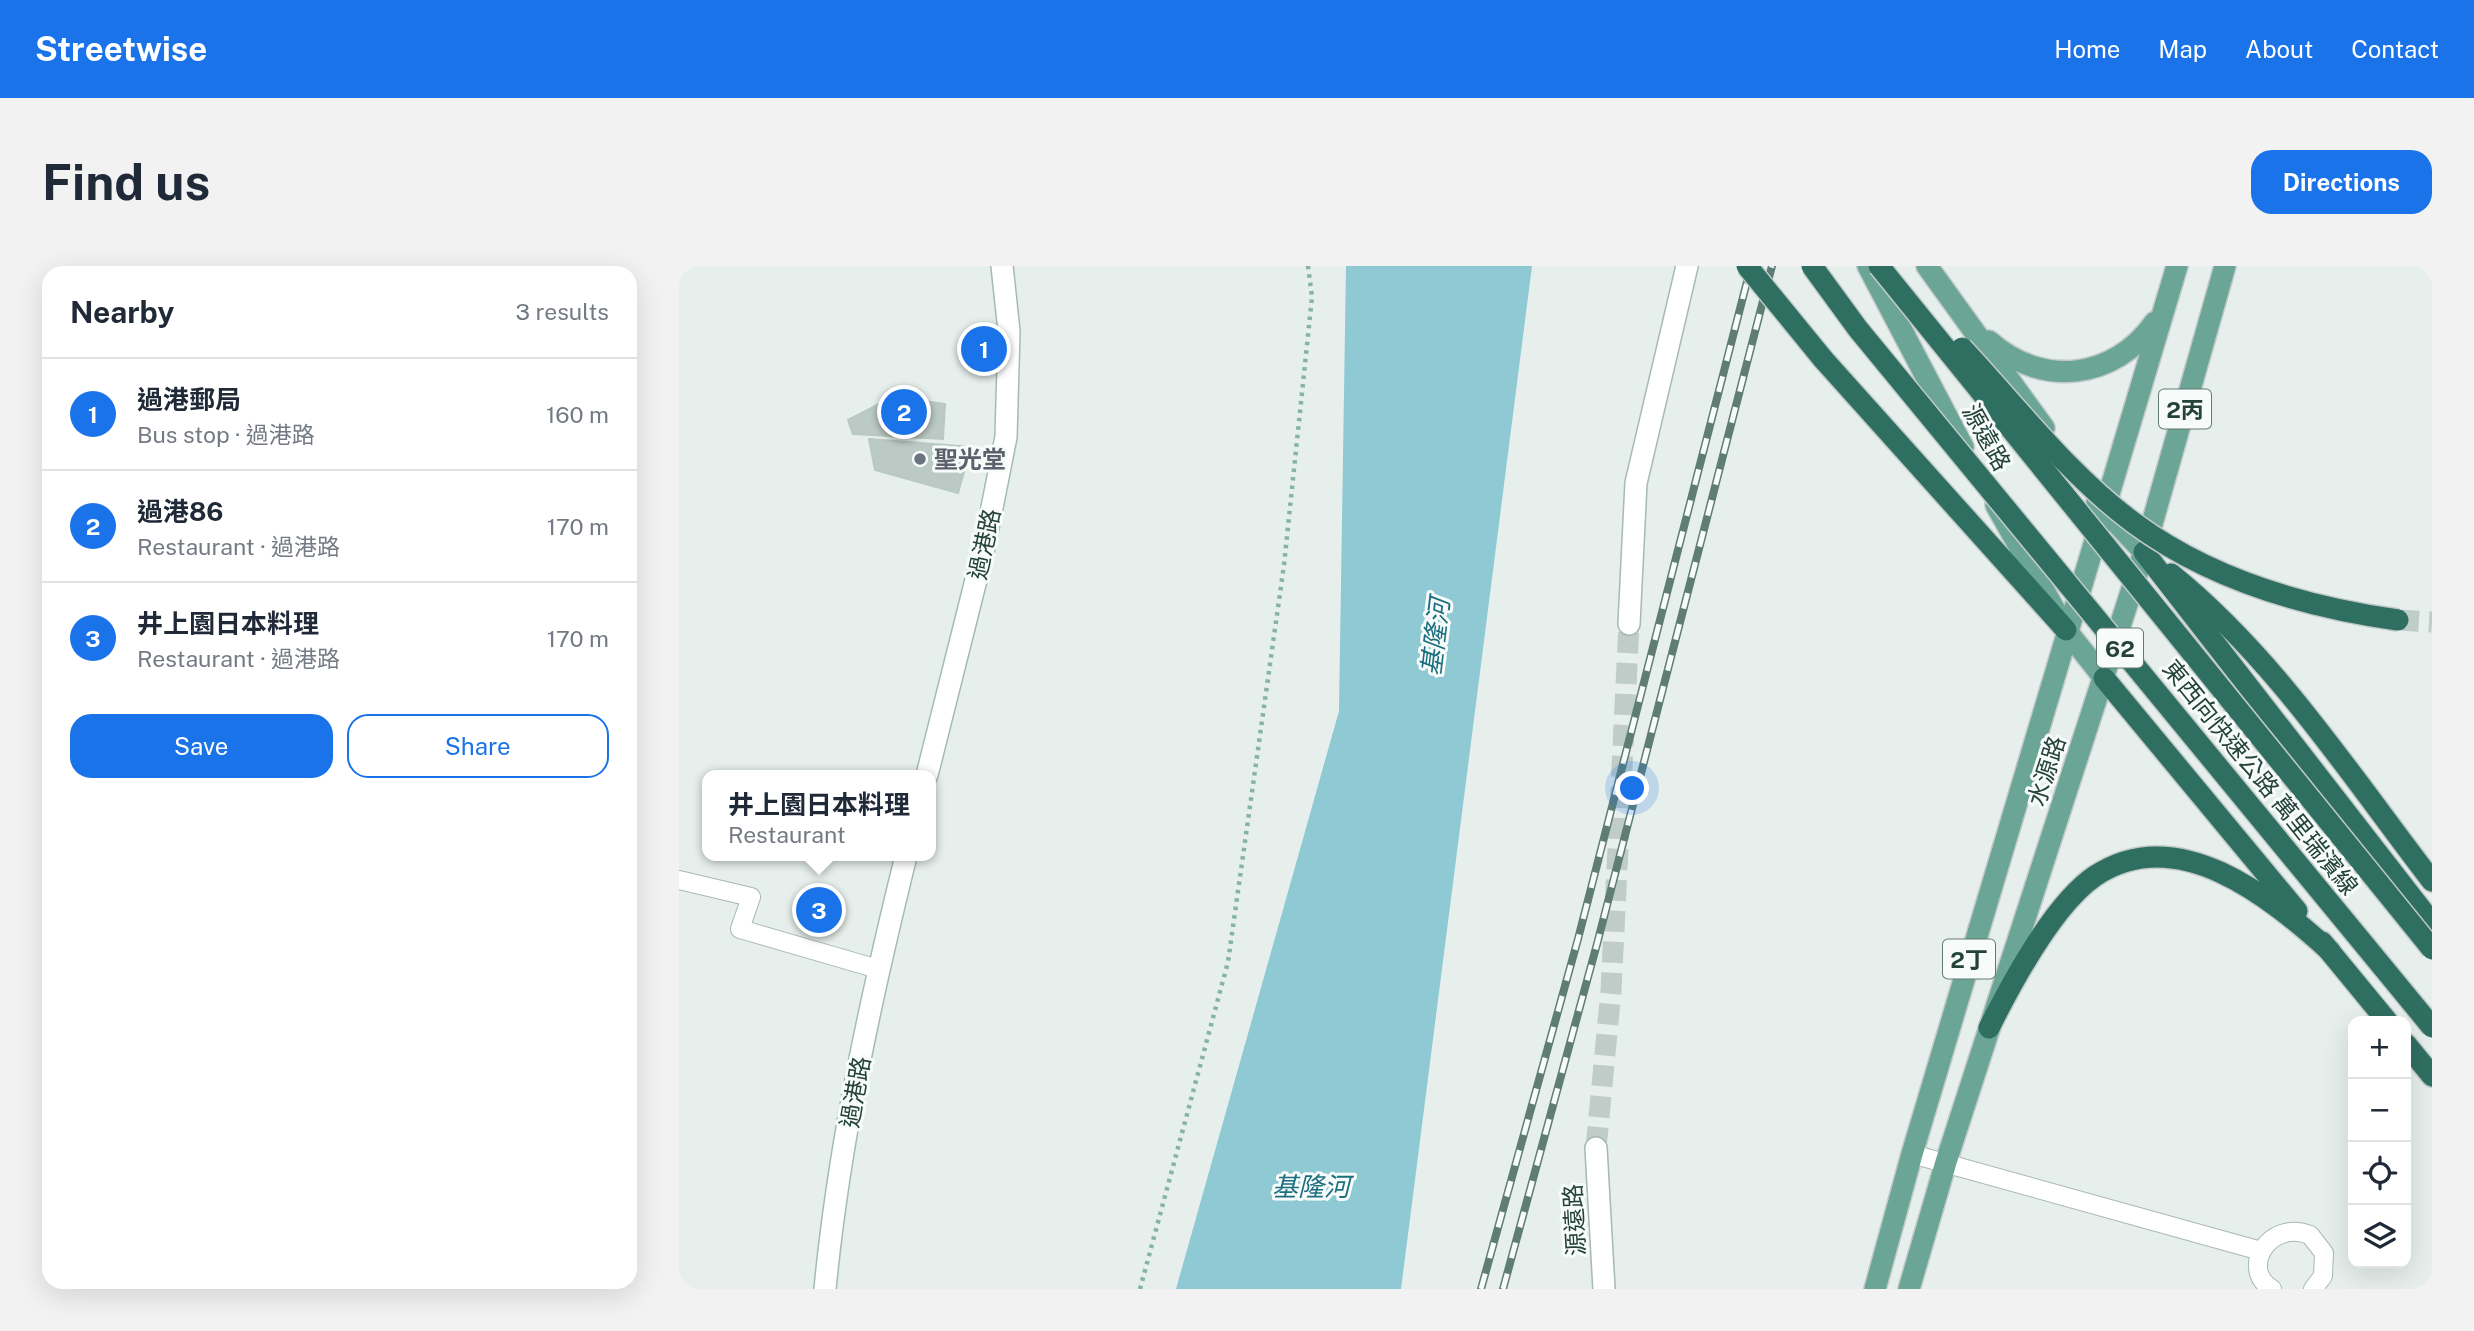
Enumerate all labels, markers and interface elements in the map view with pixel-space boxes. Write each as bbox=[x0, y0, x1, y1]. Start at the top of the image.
text: Streetwise bbox=[35, 30, 207, 68]
text: Home bbox=[2054, 35, 2120, 63]
text: Map bbox=[2158, 35, 2207, 63]
text: About bbox=[2245, 35, 2313, 63]
text: Contact bbox=[2351, 35, 2439, 63]
button: Directions bbox=[2251, 150, 2432, 214]
text: Find us bbox=[42, 153, 210, 211]
text: Nearby bbox=[70, 294, 174, 330]
text: 3 results bbox=[515, 298, 609, 325]
pin: 1 bbox=[961, 323, 1007, 375]
text: 過港郵局 bbox=[137, 384, 241, 415]
pin: 2 bbox=[881, 386, 927, 438]
road number: 2丙 bbox=[2159, 390, 2211, 428]
street label: 源遠路 bbox=[1957, 399, 2017, 475]
text: 1 bbox=[88, 401, 98, 428]
text: 160 m bbox=[546, 401, 609, 428]
text: Bus stop · 過港路 bbox=[137, 421, 315, 448]
place label: 聖光堂 bbox=[934, 445, 1006, 473]
marker: 聖光堂 bbox=[912, 451, 928, 467]
text: 過港86 bbox=[137, 496, 224, 527]
street label: 過港路 bbox=[963, 506, 1005, 582]
text: 2 bbox=[86, 513, 100, 540]
text: 170 m bbox=[547, 513, 609, 540]
text: Restaurant · 過港路 bbox=[137, 533, 340, 560]
water label: 基隆河 bbox=[1415, 591, 1456, 678]
text: 井上園日本料理 bbox=[137, 608, 319, 639]
text: 3 bbox=[85, 625, 101, 652]
text: 170 m bbox=[547, 625, 609, 652]
road number: 62 bbox=[2097, 628, 2143, 668]
text: Restaurant · 過港路 bbox=[137, 645, 340, 672]
street label: 東西向快速公路 萬里瑞濱線 bbox=[2158, 654, 2364, 900]
button: Save bbox=[70, 714, 333, 778]
button: Share bbox=[347, 714, 609, 778]
street label: 水源路 bbox=[2022, 732, 2070, 810]
popup bbox=[702, 770, 936, 861]
your location bbox=[1615, 771, 1649, 805]
text: 井上園日本料理 bbox=[728, 789, 910, 820]
text: Restaurant bbox=[728, 821, 846, 848]
pin: 3 bbox=[796, 884, 842, 936]
road number: 2丁 bbox=[1943, 940, 1995, 978]
map controls bbox=[2348, 1016, 2411, 1268]
button: + bbox=[2348, 1016, 2411, 1079]
street label: 過港路 bbox=[835, 1054, 875, 1130]
button: − bbox=[2348, 1079, 2411, 1142]
button: locate bbox=[2348, 1142, 2411, 1205]
water label: 基隆河 bbox=[1272, 1171, 1355, 1202]
street label: 源遠路 bbox=[1558, 1183, 1590, 1257]
button: layers bbox=[2348, 1205, 2411, 1268]

